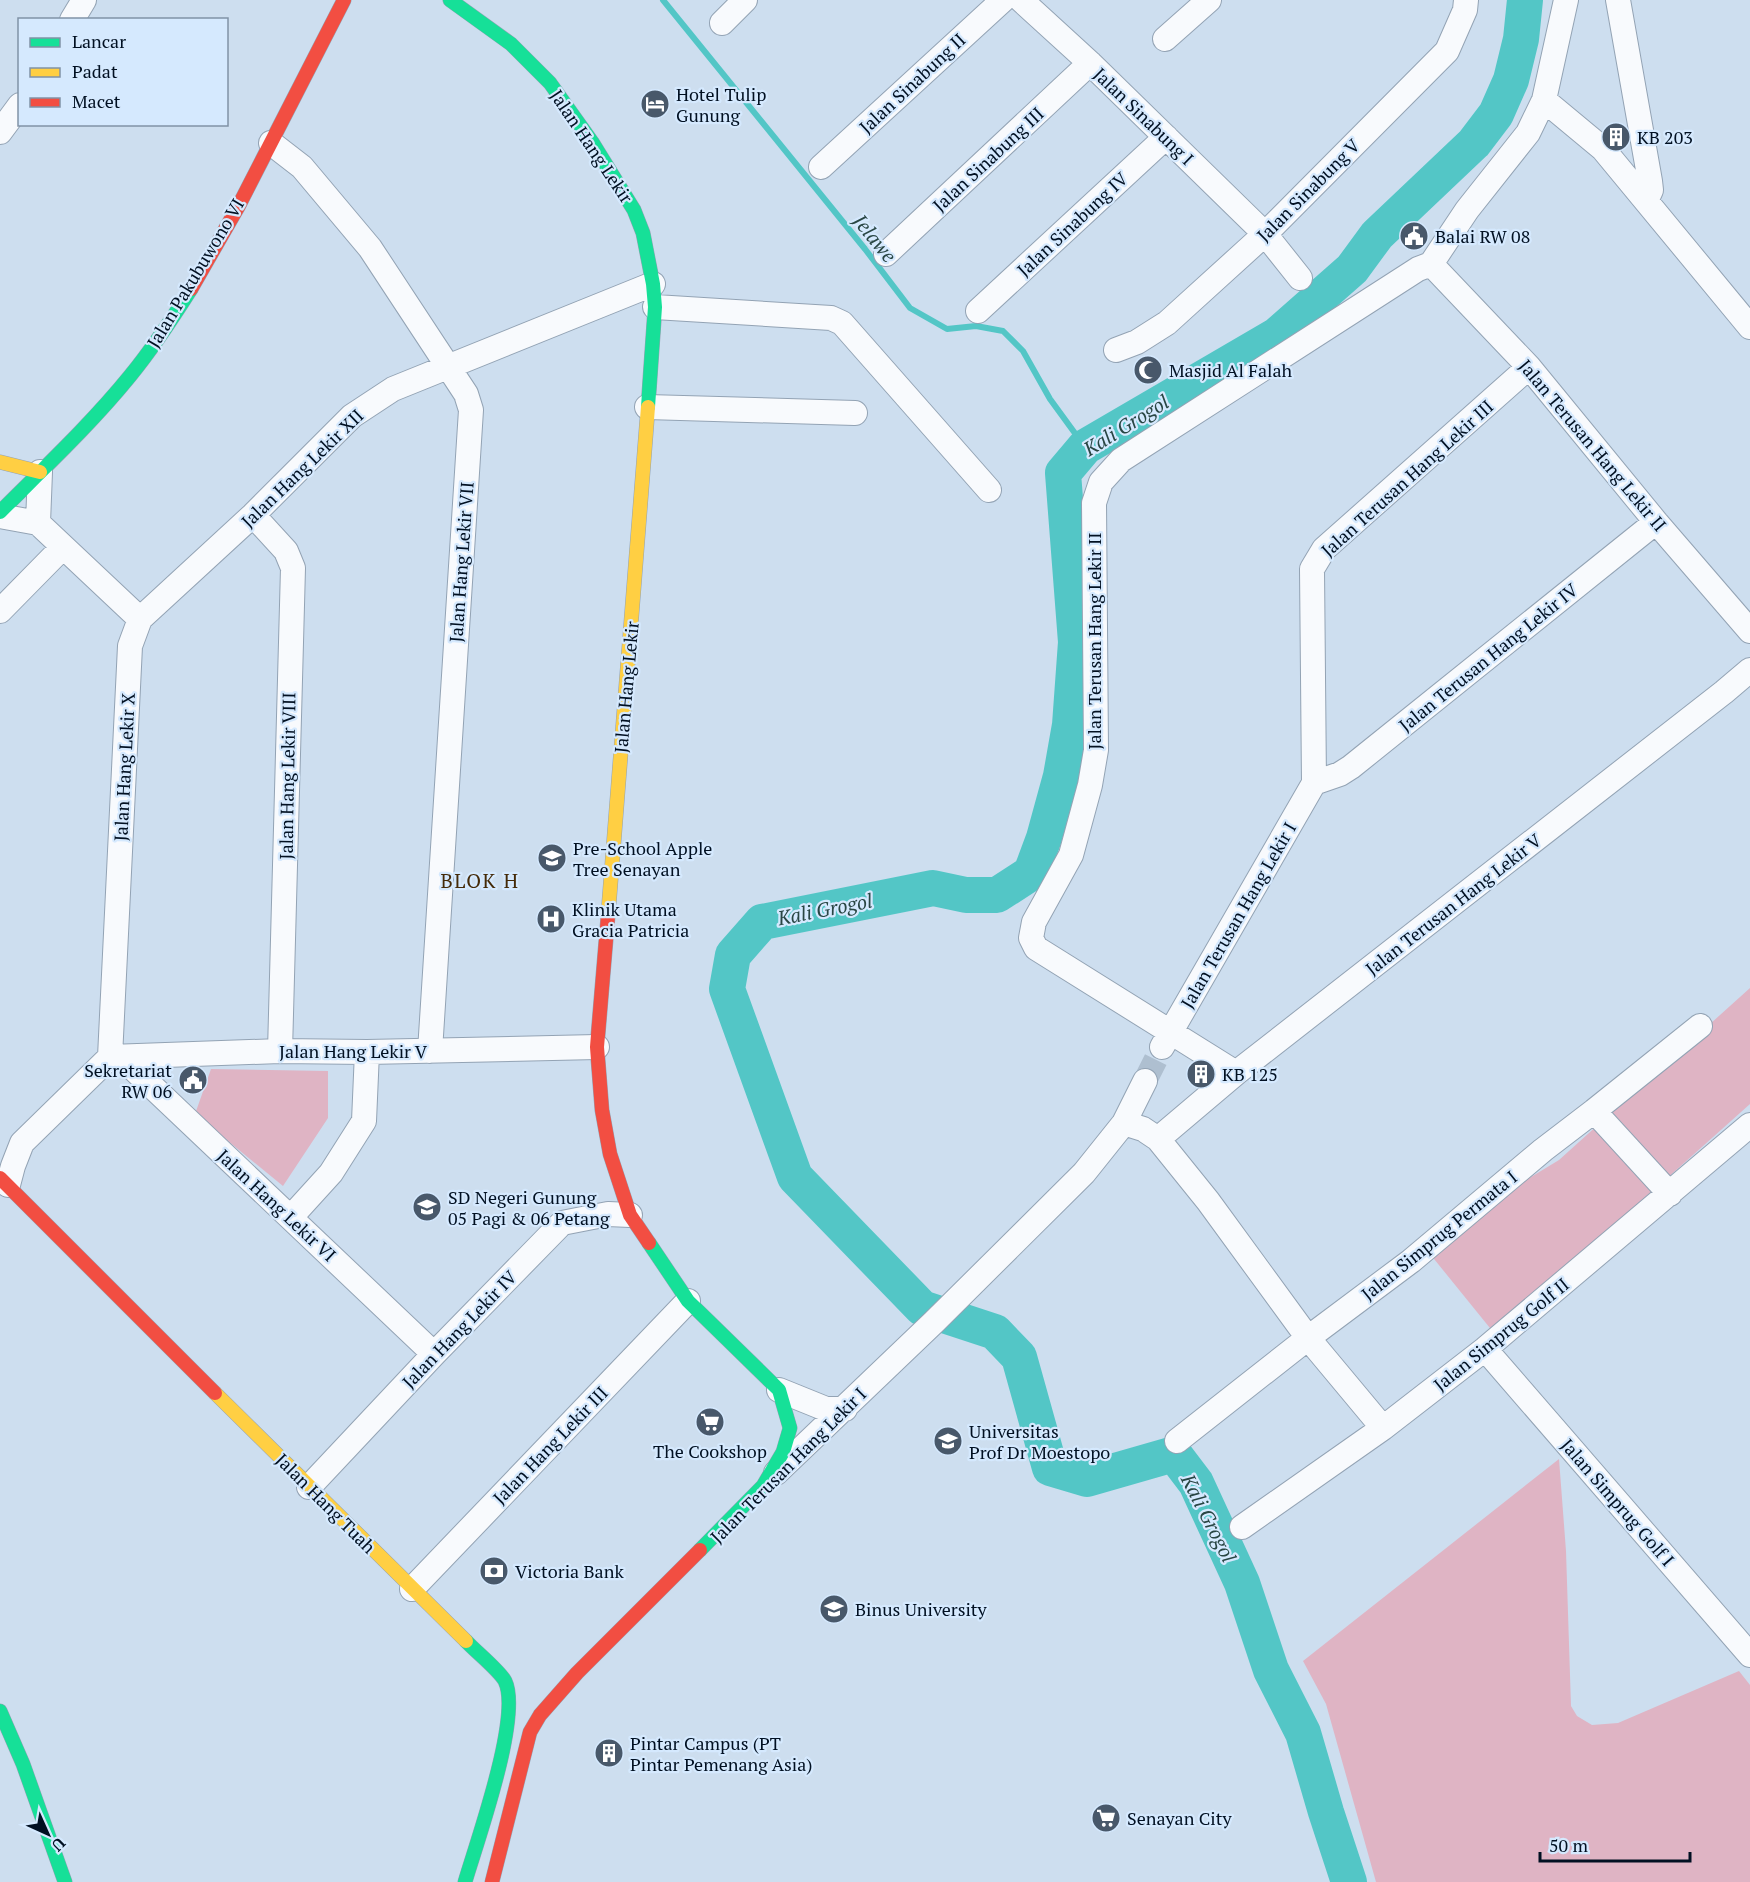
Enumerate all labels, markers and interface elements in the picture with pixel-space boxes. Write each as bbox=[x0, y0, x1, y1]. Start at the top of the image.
legend bbox=[18, 18, 228, 126]
street label: Jalan Sinabung II bbox=[854, 28, 970, 138]
text: Lancar bbox=[72, 29, 126, 53]
text: Padat bbox=[72, 59, 118, 83]
street label: Jalan Sinabung I bbox=[1089, 62, 1199, 170]
place label: Hotel Tulip Gunung bbox=[676, 82, 766, 127]
street label: Jalan Hang Lekir bbox=[545, 85, 639, 208]
hotel icon: Hotel Tulip Gunung bbox=[639, 88, 671, 120]
text: Macet bbox=[72, 89, 121, 113]
street label: Jalan Sinabung III bbox=[927, 101, 1049, 217]
building icon: KB 203 bbox=[1600, 121, 1632, 153]
place label: KB 203 bbox=[1637, 125, 1693, 149]
street label: Jalan Sinabung V bbox=[1251, 133, 1365, 247]
street label: Jalan Sinabung IV bbox=[1012, 166, 1133, 282]
street label: Jalan Pakubuwono VI bbox=[141, 194, 249, 352]
water label: Jelawe bbox=[847, 207, 903, 268]
public building icon: Balai RW 08 bbox=[1398, 220, 1430, 252]
place label: Balai RW 08 bbox=[1435, 224, 1530, 248]
mosque icon: Masjid Al Falah bbox=[1132, 354, 1164, 386]
street label: Jalan Terusan Hang Lekir II bbox=[1514, 354, 1672, 536]
place label: Masjid Al Falah bbox=[1169, 358, 1293, 382]
water label: Kali Grogol bbox=[1077, 388, 1174, 462]
street label: Jalan Terusan Hang Lekir III bbox=[1316, 394, 1498, 562]
street label: Jalan Hang Lekir XII bbox=[236, 403, 368, 533]
street label: Jalan Hang Lekir VII bbox=[443, 481, 479, 643]
street label: Jalan Terusan Hang Lekir II bbox=[1082, 532, 1106, 750]
street label: Jalan Terusan Hang Lekir IV bbox=[1394, 577, 1583, 737]
street label: Jalan Hang Lekir bbox=[608, 620, 644, 754]
street label: Jalan Hang Lekir X bbox=[108, 692, 140, 842]
street label: Jalan Hang Lekir VIII bbox=[274, 692, 300, 860]
street label: Jalan Terusan Hang Lekir I bbox=[1175, 818, 1301, 1012]
street label: Jalan Terusan Hang Lekir V bbox=[1360, 827, 1546, 980]
place label: Pre-School Apple Tree Senayan bbox=[573, 836, 712, 881]
school or university icon: Pre-School Apple Tree Senayan bbox=[536, 842, 568, 874]
district label: BLOK H bbox=[441, 867, 519, 894]
water label: Kali Grogol bbox=[774, 887, 875, 932]
place label: Klinik Utama Gracia Patricia bbox=[572, 897, 689, 942]
hospital icon: Klinik Utama Gracia Patricia bbox=[535, 903, 567, 935]
street label: Jalan Hang Lekir V bbox=[279, 1039, 428, 1063]
place label: Sekretariat RW 06 bbox=[84, 1058, 172, 1103]
building icon: KB 125 bbox=[1185, 1058, 1217, 1090]
place label: KB 125 bbox=[1222, 1062, 1278, 1086]
public building icon: Sekretariat RW 06 bbox=[177, 1064, 209, 1096]
street label: Jalan Hang Lekir VI bbox=[212, 1144, 342, 1266]
street label: Jalan Simprug Permata I bbox=[1356, 1165, 1522, 1305]
place label: SD Negeri Gunung 05 Pagi & 06 Petang bbox=[448, 1185, 610, 1230]
school or university icon: SD Negeri Gunung 05 Pagi & 06 Petang bbox=[411, 1191, 443, 1223]
street label: Jalan Hang Lekir IV bbox=[396, 1264, 522, 1393]
street label: Jalan Simprug Golf II bbox=[1428, 1272, 1574, 1396]
street label: Jalan Hang Lekir III bbox=[487, 1381, 613, 1509]
street label: Jalan Terusan Hang Lekir I bbox=[705, 1382, 871, 1548]
supermarket icon: The Cookshop bbox=[694, 1406, 726, 1438]
place label: Universitas Prof Dr Moestopo bbox=[969, 1419, 1110, 1464]
school or university icon: Universitas Prof Dr Moestopo bbox=[932, 1425, 964, 1457]
street label: Jalan Simprug Golf I bbox=[1556, 1433, 1680, 1571]
place label: The Cookshop bbox=[653, 1439, 767, 1463]
street label: Jalan Hang Tuah bbox=[271, 1448, 382, 1559]
water label: Kali Grogol bbox=[1175, 1468, 1243, 1567]
bank icon: Victoria Bank bbox=[478, 1555, 510, 1587]
place label: Victoria Bank bbox=[515, 1559, 624, 1583]
school or university icon: Binus University bbox=[818, 1593, 850, 1625]
place label: Binus University bbox=[855, 1597, 988, 1621]
place label: Pintar Campus (PT Pintar Pemenang Asia) bbox=[630, 1731, 812, 1776]
building icon: Pintar Campus (PT Pintar Pemenang Asia) bbox=[593, 1737, 625, 1769]
supermarket icon: Senayan City bbox=[1090, 1802, 1122, 1834]
north arrow bbox=[18, 1804, 78, 1864]
place label: Senayan City bbox=[1127, 1806, 1232, 1830]
scale bar bbox=[1540, 1825, 1690, 1863]
text: U bbox=[46, 1833, 70, 1857]
text: 50 m bbox=[1549, 1833, 1589, 1857]

